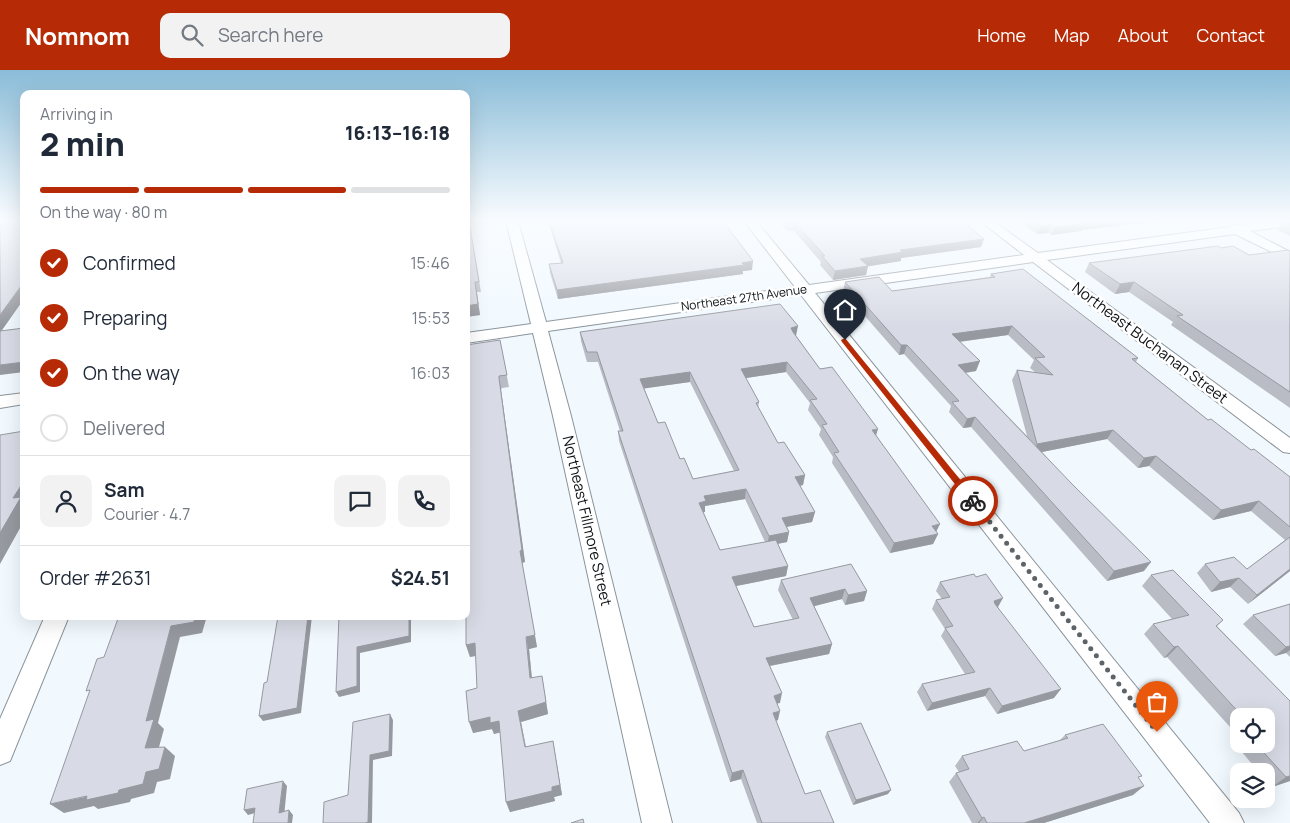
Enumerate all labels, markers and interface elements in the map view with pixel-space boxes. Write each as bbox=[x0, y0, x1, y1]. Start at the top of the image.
search box bbox=[160, 13, 510, 58]
text: Nomnom bbox=[25, 19, 130, 52]
icon: search bbox=[178, 21, 206, 49]
text: Search here bbox=[218, 22, 323, 48]
text: Home bbox=[977, 23, 1026, 47]
text: Map bbox=[1054, 23, 1090, 47]
text: About bbox=[1118, 23, 1168, 47]
text: Contact bbox=[1196, 23, 1265, 47]
text: Arriving in bbox=[40, 103, 113, 125]
text: 16:13–16:18 bbox=[345, 120, 450, 146]
text: 2 min bbox=[40, 122, 125, 166]
text: On the way · 80 m bbox=[40, 201, 167, 223]
icon: check bbox=[40, 249, 68, 277]
text: Confirmed bbox=[83, 250, 176, 276]
text: 15:46 bbox=[410, 252, 450, 274]
street label: Northeast Buchanan Street bbox=[1068, 277, 1233, 408]
street label: Northeast 27th Avenue bbox=[680, 280, 808, 315]
pin bbox=[824, 289, 866, 340]
icon: home bbox=[831, 296, 859, 324]
icon: check bbox=[40, 304, 68, 332]
text: Preparing bbox=[83, 305, 168, 331]
text: 15:53 bbox=[412, 307, 450, 329]
icon: check bbox=[40, 359, 68, 387]
text: On the way bbox=[83, 360, 180, 386]
text: 16:03 bbox=[410, 362, 450, 384]
text: Delivered bbox=[83, 415, 165, 441]
street label: Northeast Fillmore Street bbox=[558, 434, 617, 608]
button: person bbox=[40, 475, 92, 527]
button: chat bbox=[334, 475, 386, 527]
button: phone bbox=[398, 475, 450, 527]
courier bbox=[948, 476, 998, 526]
text: Sam bbox=[104, 477, 145, 503]
icon: bike bbox=[959, 487, 987, 515]
text: Courier · 4.7 bbox=[104, 503, 190, 525]
text: Order #2631 bbox=[40, 565, 151, 591]
text: $24.51 bbox=[391, 565, 450, 591]
pin bbox=[1136, 681, 1178, 732]
icon: bag bbox=[1143, 688, 1171, 716]
map controls bbox=[1230, 708, 1275, 808]
button: locate bbox=[1230, 708, 1275, 753]
button: layers bbox=[1230, 763, 1275, 808]

